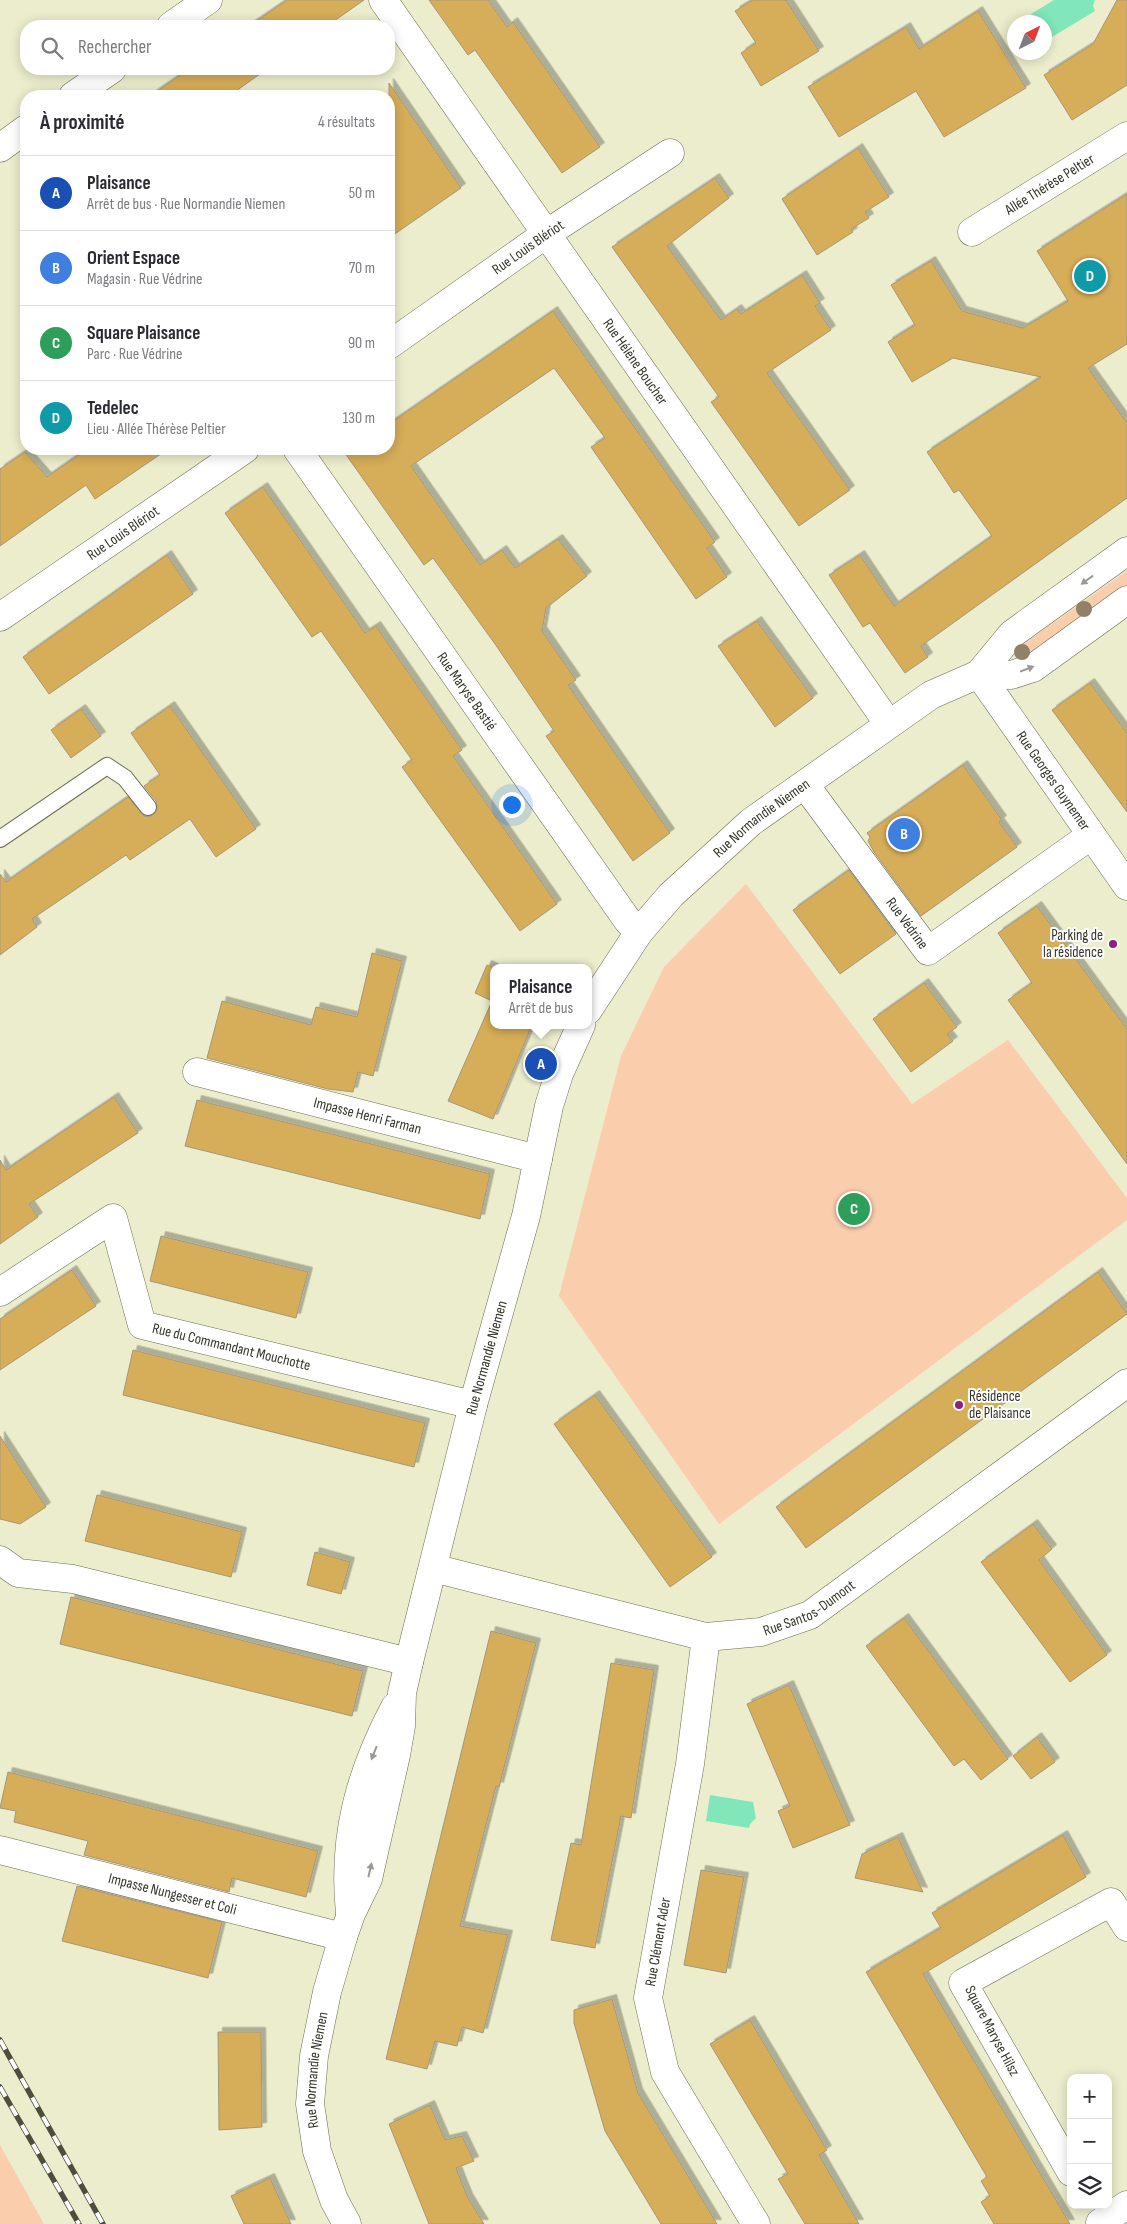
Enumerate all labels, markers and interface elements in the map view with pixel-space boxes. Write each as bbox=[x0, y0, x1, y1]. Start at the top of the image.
north arrow bbox=[1007, 15, 1052, 60]
search box bbox=[20, 20, 395, 75]
icon: search bbox=[38, 34, 66, 62]
text: Rechercher bbox=[78, 36, 152, 59]
text: À proximité bbox=[40, 110, 125, 135]
text: 4 résultats bbox=[318, 113, 375, 132]
street label: Allée Thérèse Peltier bbox=[1000, 149, 1098, 220]
text: Plaisance bbox=[87, 172, 151, 195]
text: A bbox=[52, 184, 60, 203]
text: 50 m bbox=[349, 184, 375, 203]
text: Arrêt de bus · Rue Normandie Niemen bbox=[87, 195, 285, 214]
street label: Rue Louis Blériot bbox=[488, 215, 568, 279]
text: Orient Espace bbox=[87, 247, 180, 270]
pin: D bbox=[1074, 257, 1106, 295]
text: B bbox=[52, 259, 60, 278]
text: 70 m bbox=[349, 259, 375, 278]
text: Magasin · Rue Védrine bbox=[87, 270, 203, 289]
street label: Rue Hélène Boucher bbox=[599, 315, 673, 409]
text: Square Plaisance bbox=[87, 322, 200, 345]
text: C bbox=[52, 334, 60, 353]
text: 90 m bbox=[348, 334, 375, 353]
text: Parc · Rue Védrine bbox=[87, 345, 182, 364]
text: Tedelec bbox=[87, 397, 139, 420]
text: D bbox=[52, 409, 60, 428]
text: 130 m bbox=[343, 409, 375, 428]
text: Lieu · Allée Thérèse Peltier bbox=[87, 420, 226, 439]
street label: Rue Louis Blériot bbox=[83, 501, 163, 564]
one-way arrow bbox=[1081, 575, 1094, 585]
street label: Rue Maryse Bastié bbox=[433, 648, 501, 734]
one-way arrow bbox=[1020, 665, 1035, 673]
street label: Rue Georges Guynemer bbox=[1012, 727, 1095, 835]
street label: Rue Normandie Niemen bbox=[709, 774, 813, 862]
your location bbox=[499, 792, 525, 818]
pin: B bbox=[888, 815, 920, 853]
street label: Rue Védrine bbox=[882, 894, 933, 953]
place label: Parking de la résidence bbox=[1043, 926, 1103, 962]
marker: Parking de la résidence bbox=[1107, 938, 1119, 950]
popup bbox=[490, 964, 592, 1029]
text: Plaisance bbox=[509, 976, 572, 999]
text: Arrêt de bus bbox=[509, 999, 573, 1018]
pin: A bbox=[525, 1045, 557, 1083]
street label: Impasse Henri Farman bbox=[312, 1093, 423, 1138]
pin: C bbox=[838, 1190, 870, 1228]
street label: Rue Normandie Niemen bbox=[461, 1298, 511, 1417]
street label: Rue du Commandant Mouchotte bbox=[150, 1318, 313, 1375]
place label: Résidence de Plaisance bbox=[969, 1387, 1031, 1423]
marker: Résidence de Plaisance bbox=[953, 1399, 965, 1411]
street label: Rue Santos-Dumont bbox=[761, 1575, 859, 1640]
one-way arrow bbox=[370, 1746, 378, 1761]
one-way arrow bbox=[366, 1862, 374, 1877]
street label: Impasse Nungesser et Coli bbox=[106, 1868, 239, 1919]
street label: Rue Clément Ader bbox=[641, 1896, 675, 1988]
street label: Square Maryse Hilsz bbox=[960, 1983, 1024, 2080]
street label: Rue Normandie Niemen bbox=[300, 2010, 332, 2130]
map controls bbox=[1067, 2074, 1112, 2209]
button: + bbox=[1067, 2074, 1112, 2119]
button: − bbox=[1067, 2119, 1112, 2164]
button: layers bbox=[1067, 2164, 1112, 2209]

